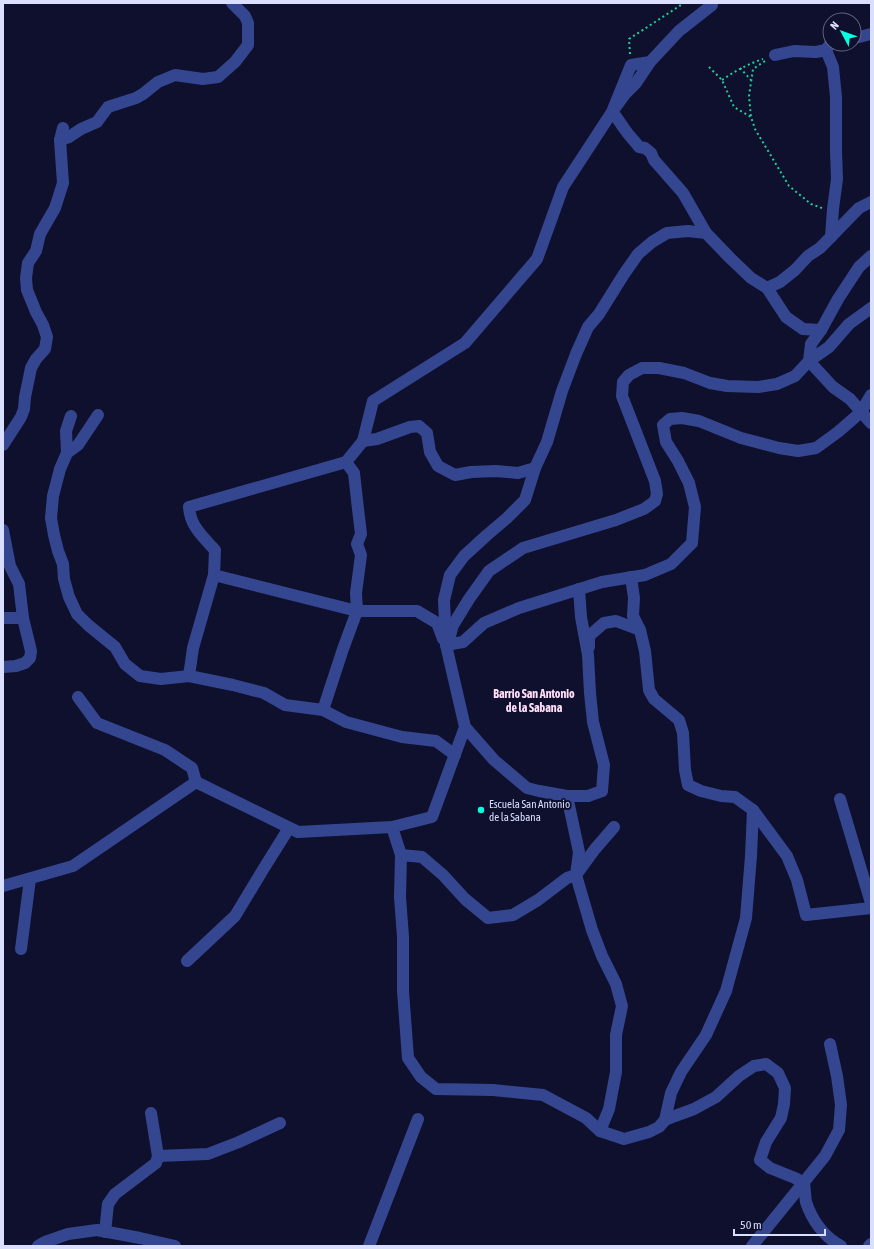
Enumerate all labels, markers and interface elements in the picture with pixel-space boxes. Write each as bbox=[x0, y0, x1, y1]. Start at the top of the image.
north arrow bbox=[822, 12, 862, 52]
text: N bbox=[828, 19, 841, 32]
district label: Barrio San Antonio de la Sabana bbox=[493, 687, 575, 715]
place label: Escuela San Antonio de la Sabana bbox=[489, 798, 570, 823]
marker: Escuela San Antonio de la Sabana bbox=[476, 805, 486, 815]
scale bar bbox=[734, 1211, 825, 1237]
text: 50 m bbox=[740, 1218, 762, 1232]

